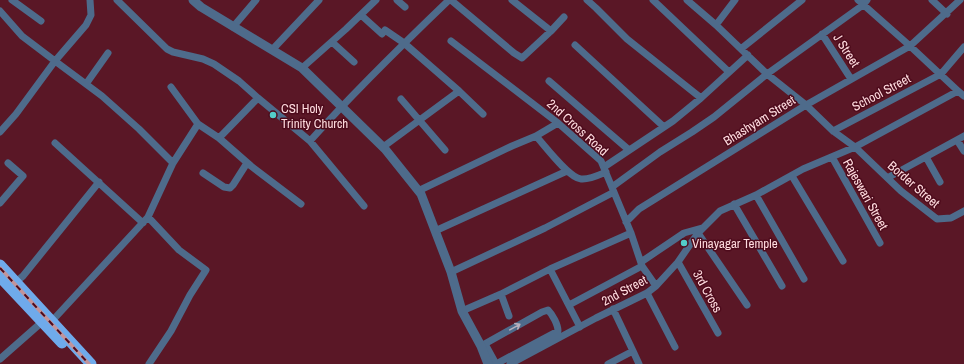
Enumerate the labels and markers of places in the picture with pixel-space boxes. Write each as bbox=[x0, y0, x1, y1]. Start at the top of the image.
place label: CSI Holy Trinity Church bbox=[281, 100, 348, 132]
marker: CSI Holy Trinity Church bbox=[268, 110, 278, 120]
place label: Vinayagar Temple bbox=[692, 235, 778, 252]
marker: Vinayagar Temple bbox=[679, 238, 689, 248]

